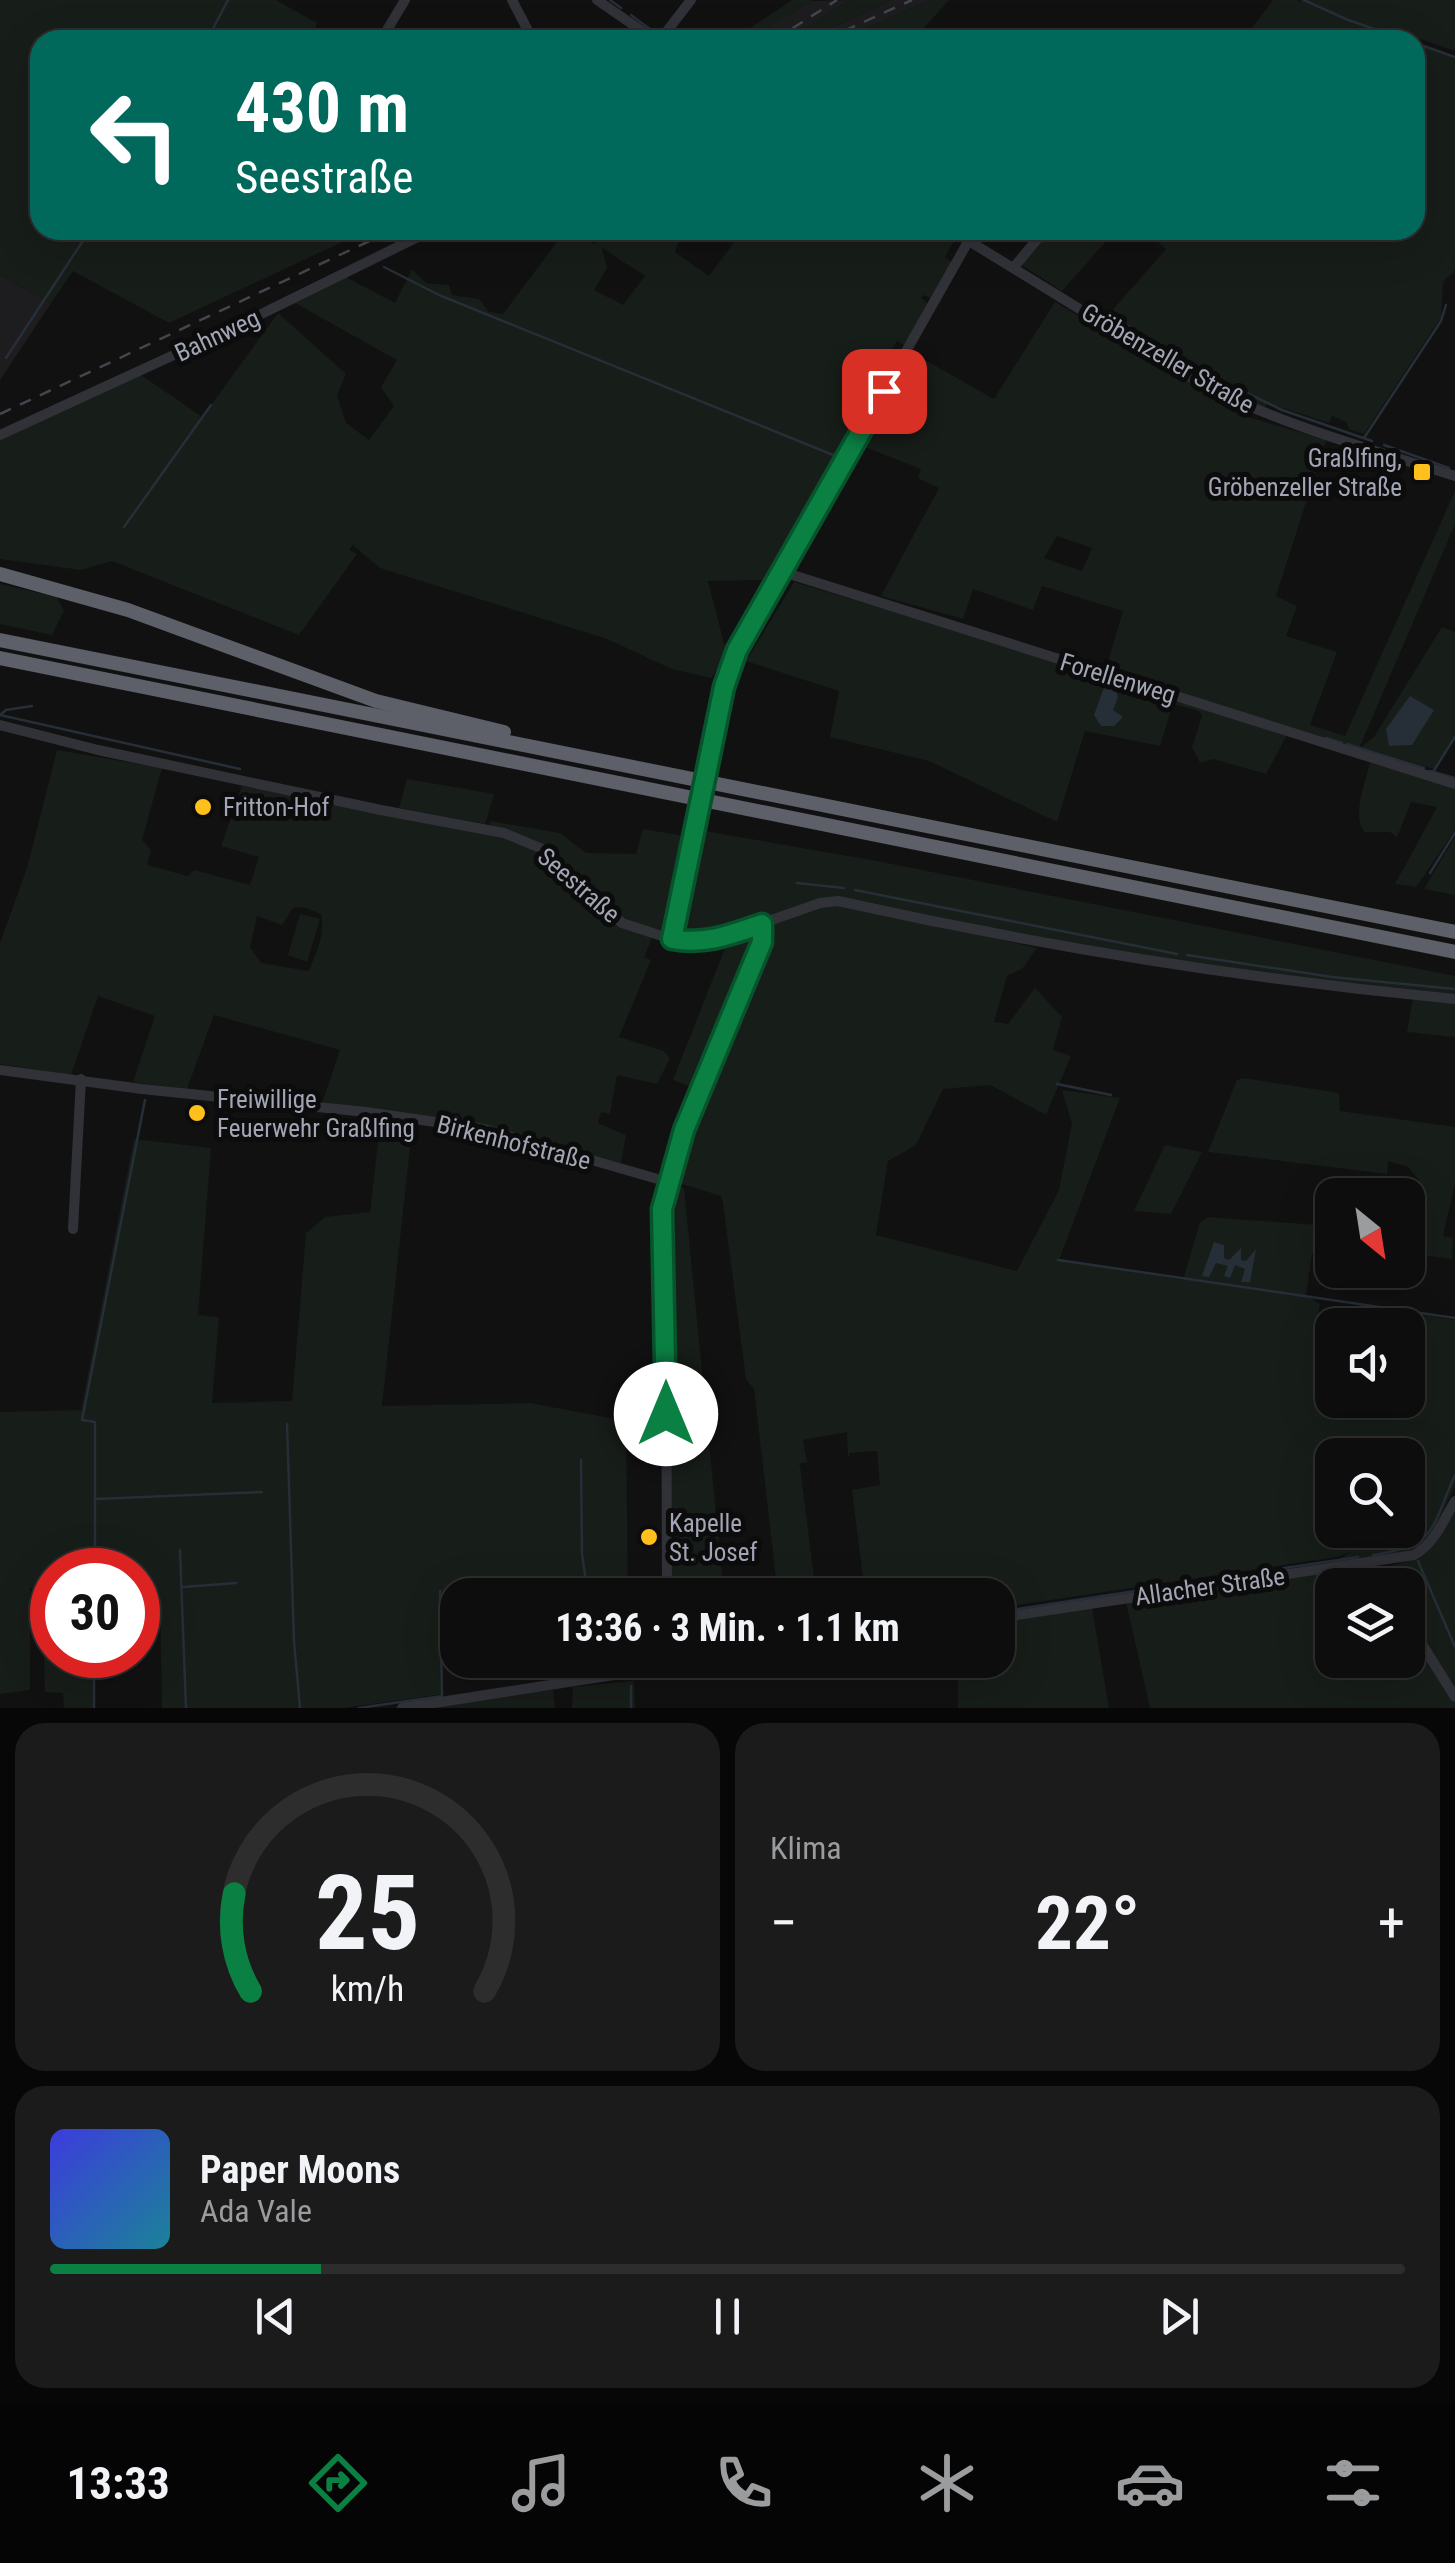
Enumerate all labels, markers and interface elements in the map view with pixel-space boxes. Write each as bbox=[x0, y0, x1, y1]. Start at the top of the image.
text: 430 m bbox=[235, 67, 409, 149]
icon: left bbox=[70, 70, 200, 200]
text: Seestraße bbox=[235, 151, 413, 204]
street label: Gröbenzeller Straße bbox=[1076, 297, 1259, 420]
street label: Bahnweg bbox=[170, 303, 264, 368]
pin bbox=[842, 349, 927, 434]
icon: arrive bbox=[857, 364, 912, 419]
place label: Graßlfing, Gröbenzeller Straße bbox=[1208, 444, 1402, 502]
marker: Graßlfing, Gröbenzeller Straße bbox=[1411, 461, 1433, 483]
street label: Forellenweg bbox=[1057, 647, 1179, 710]
place label: Fritton-Hof bbox=[223, 793, 330, 822]
marker: Fritton-Hof bbox=[192, 796, 214, 818]
street label: Seestraße bbox=[532, 842, 626, 929]
place label: Freiwillige Feuerwehr Graßlfing bbox=[217, 1085, 415, 1143]
marker: Freiwillige Feuerwehr Graßlfing bbox=[186, 1102, 208, 1124]
street label: Birkenhofstraße bbox=[434, 1109, 594, 1176]
north arrow bbox=[1315, 1178, 1425, 1288]
map controls bbox=[1315, 1178, 1425, 1678]
button: sound bbox=[1315, 1308, 1425, 1418]
position arrow bbox=[614, 1362, 718, 1466]
button: search bbox=[1315, 1438, 1425, 1548]
place label: Kapelle St. Josef bbox=[669, 1509, 757, 1567]
marker: Kapelle St. Josef bbox=[638, 1526, 660, 1548]
speed limit sign: 30 bbox=[30, 1548, 160, 1678]
street label: Allacher Straße bbox=[1133, 1562, 1287, 1611]
button: layers bbox=[1315, 1568, 1425, 1678]
text: 13:36 · 3 Min. · 1.1 km bbox=[555, 1606, 900, 1650]
text: Klima bbox=[770, 1829, 842, 1867]
text: 25 bbox=[315, 1853, 420, 1974]
text: 22° bbox=[1035, 1879, 1140, 1967]
text: − bbox=[770, 1891, 798, 1955]
text: + bbox=[1378, 1891, 1405, 1955]
text: km/h bbox=[331, 1968, 404, 2010]
text: Paper Moons bbox=[200, 2148, 400, 2192]
text: Ada Vale bbox=[200, 2192, 312, 2230]
icon: previous bbox=[248, 2289, 303, 2344]
icon: pause bbox=[700, 2289, 755, 2344]
icon: next bbox=[1152, 2289, 1207, 2344]
icon: directions bbox=[303, 2448, 373, 2518]
icon: music bbox=[506, 2448, 576, 2518]
icon: phone bbox=[709, 2448, 779, 2518]
icon: climate bbox=[912, 2448, 982, 2518]
icon: car bbox=[1115, 2448, 1185, 2518]
icon: filters bbox=[1318, 2448, 1388, 2518]
text: 13:33 bbox=[67, 2457, 170, 2510]

